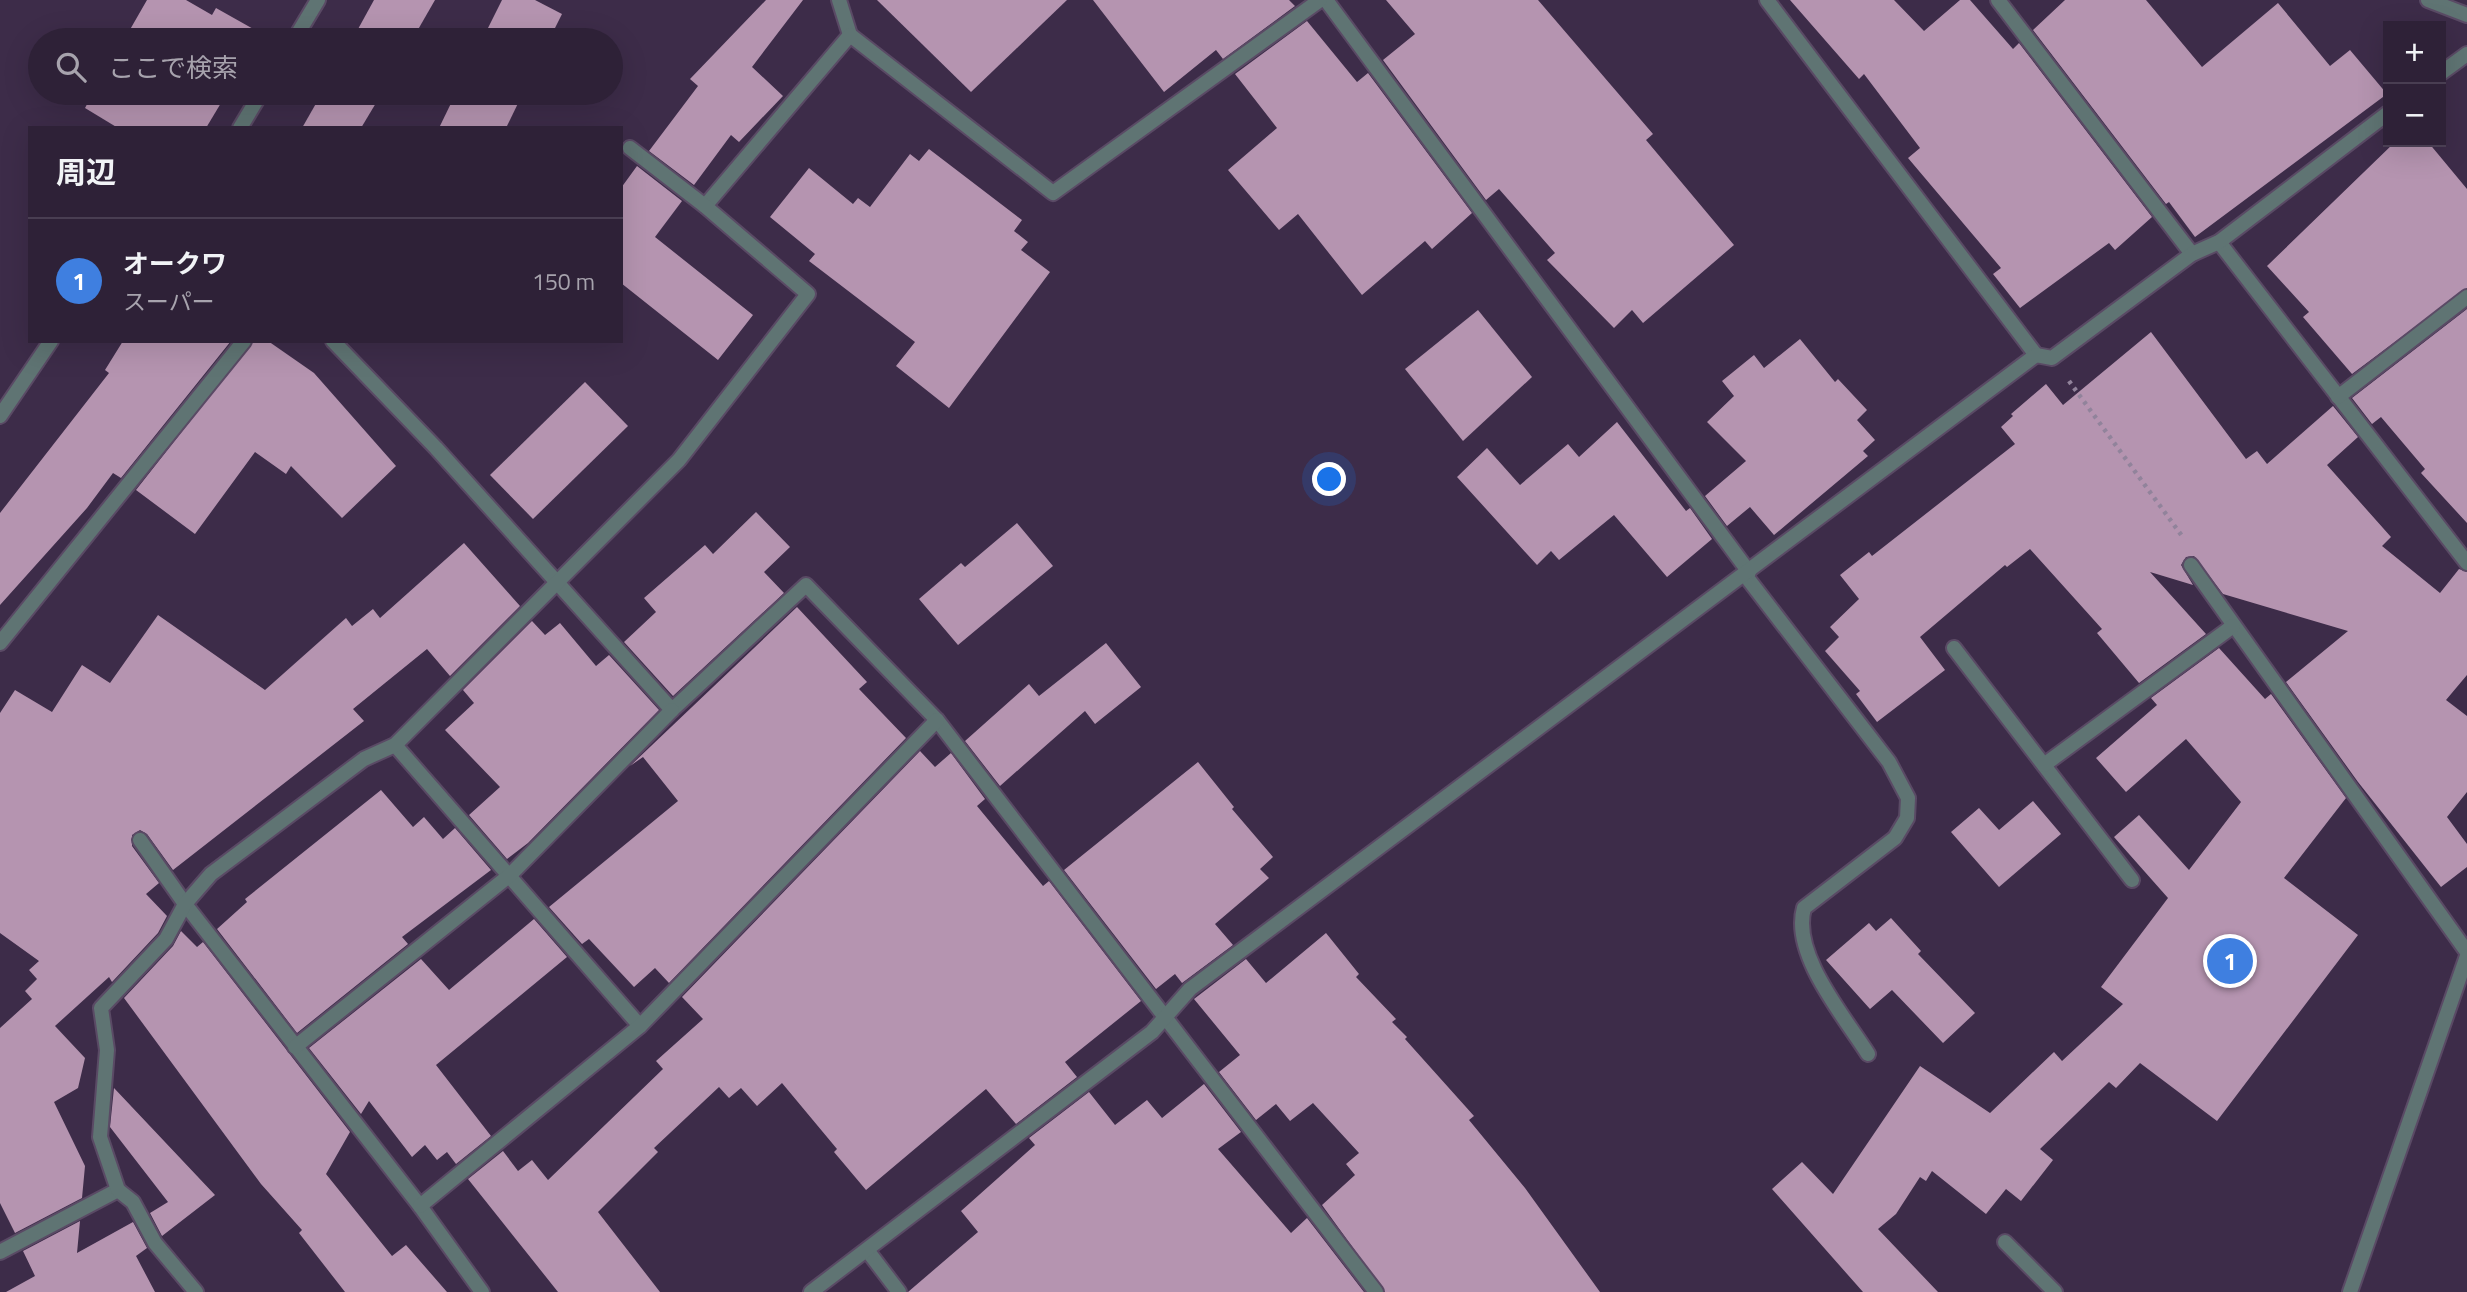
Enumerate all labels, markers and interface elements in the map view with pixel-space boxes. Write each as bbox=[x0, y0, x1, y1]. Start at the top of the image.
map controls bbox=[2383, 21, 2446, 147]
button: + bbox=[2383, 21, 2446, 84]
search box bbox=[28, 28, 623, 105]
icon: search bbox=[52, 48, 90, 86]
text: ここで検索 bbox=[108, 48, 238, 87]
button: − bbox=[2383, 84, 2446, 147]
text: 周辺 bbox=[56, 149, 116, 195]
text: オークワ bbox=[123, 244, 227, 283]
text: 1 bbox=[73, 264, 85, 299]
text: 150 m bbox=[532, 264, 595, 299]
text: スーパー bbox=[123, 284, 215, 319]
your location bbox=[1312, 462, 1346, 496]
pin: 1 bbox=[2207, 935, 2253, 987]

